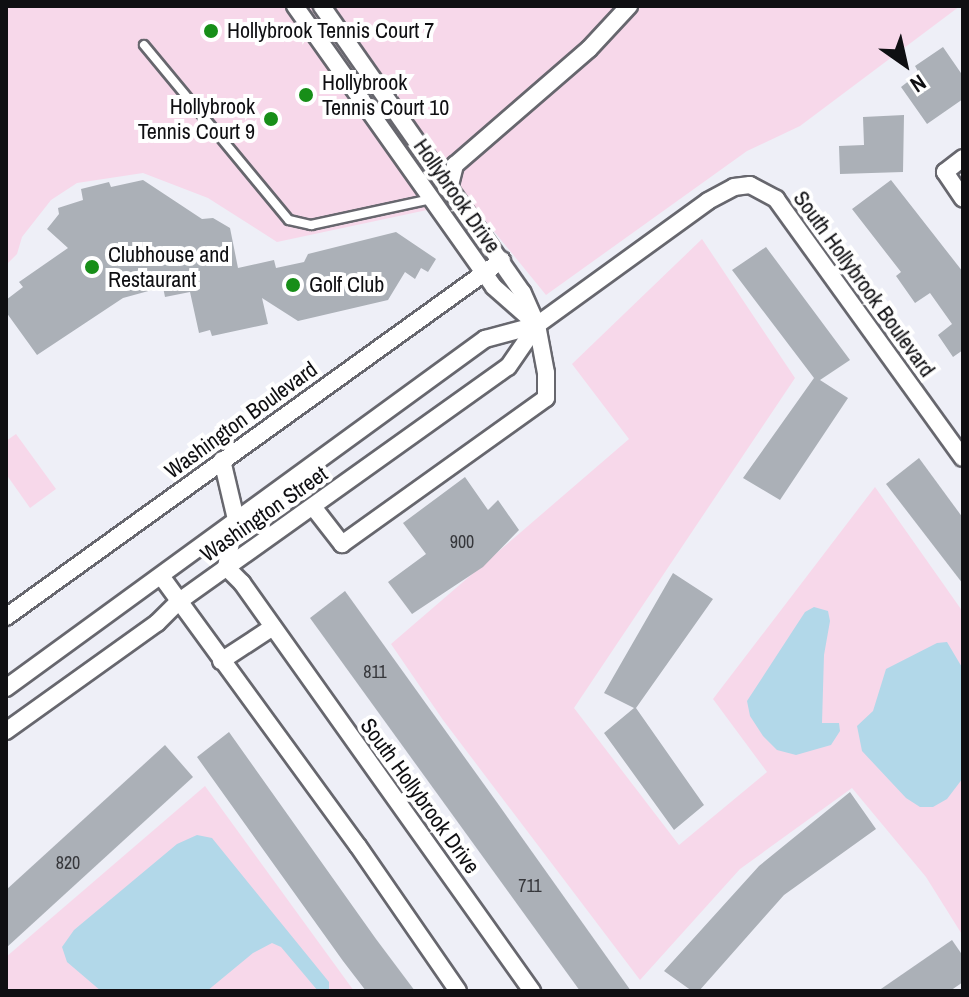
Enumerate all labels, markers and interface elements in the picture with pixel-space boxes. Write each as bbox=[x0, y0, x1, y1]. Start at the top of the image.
place label: Hollybrook Tennis Court 7 bbox=[227, 18, 435, 44]
marker: Hollybrook Tennis Court 7 bbox=[202, 22, 220, 40]
north arrow bbox=[865, 24, 945, 104]
text: N bbox=[905, 68, 932, 100]
place label: Hollybrook Tennis Court 10 bbox=[322, 69, 449, 120]
marker: Hollybrook Tennis Court 10 bbox=[297, 86, 315, 104]
place label: Hollybrook Tennis Court 9 bbox=[138, 93, 255, 144]
marker: Hollybrook Tennis Court 9 bbox=[262, 110, 280, 128]
street label: Hollybrook Drive bbox=[408, 134, 506, 258]
street label: South Hollybrook Boulevard bbox=[788, 186, 940, 382]
place label: Clubhouse and Restaurant bbox=[108, 241, 229, 292]
marker: Clubhouse and Restaurant bbox=[83, 258, 101, 276]
place label: Golf Club bbox=[309, 272, 384, 298]
marker: Golf Club bbox=[284, 276, 302, 294]
street label: Washington Boulevard bbox=[160, 356, 322, 484]
street label: Washington Street bbox=[195, 461, 333, 567]
house number: 900 bbox=[450, 531, 474, 553]
house number: 811 bbox=[363, 661, 387, 683]
street label: South Hollybrook Drive bbox=[355, 713, 485, 879]
house number: 820 bbox=[56, 852, 80, 874]
house number: 711 bbox=[518, 875, 542, 897]

